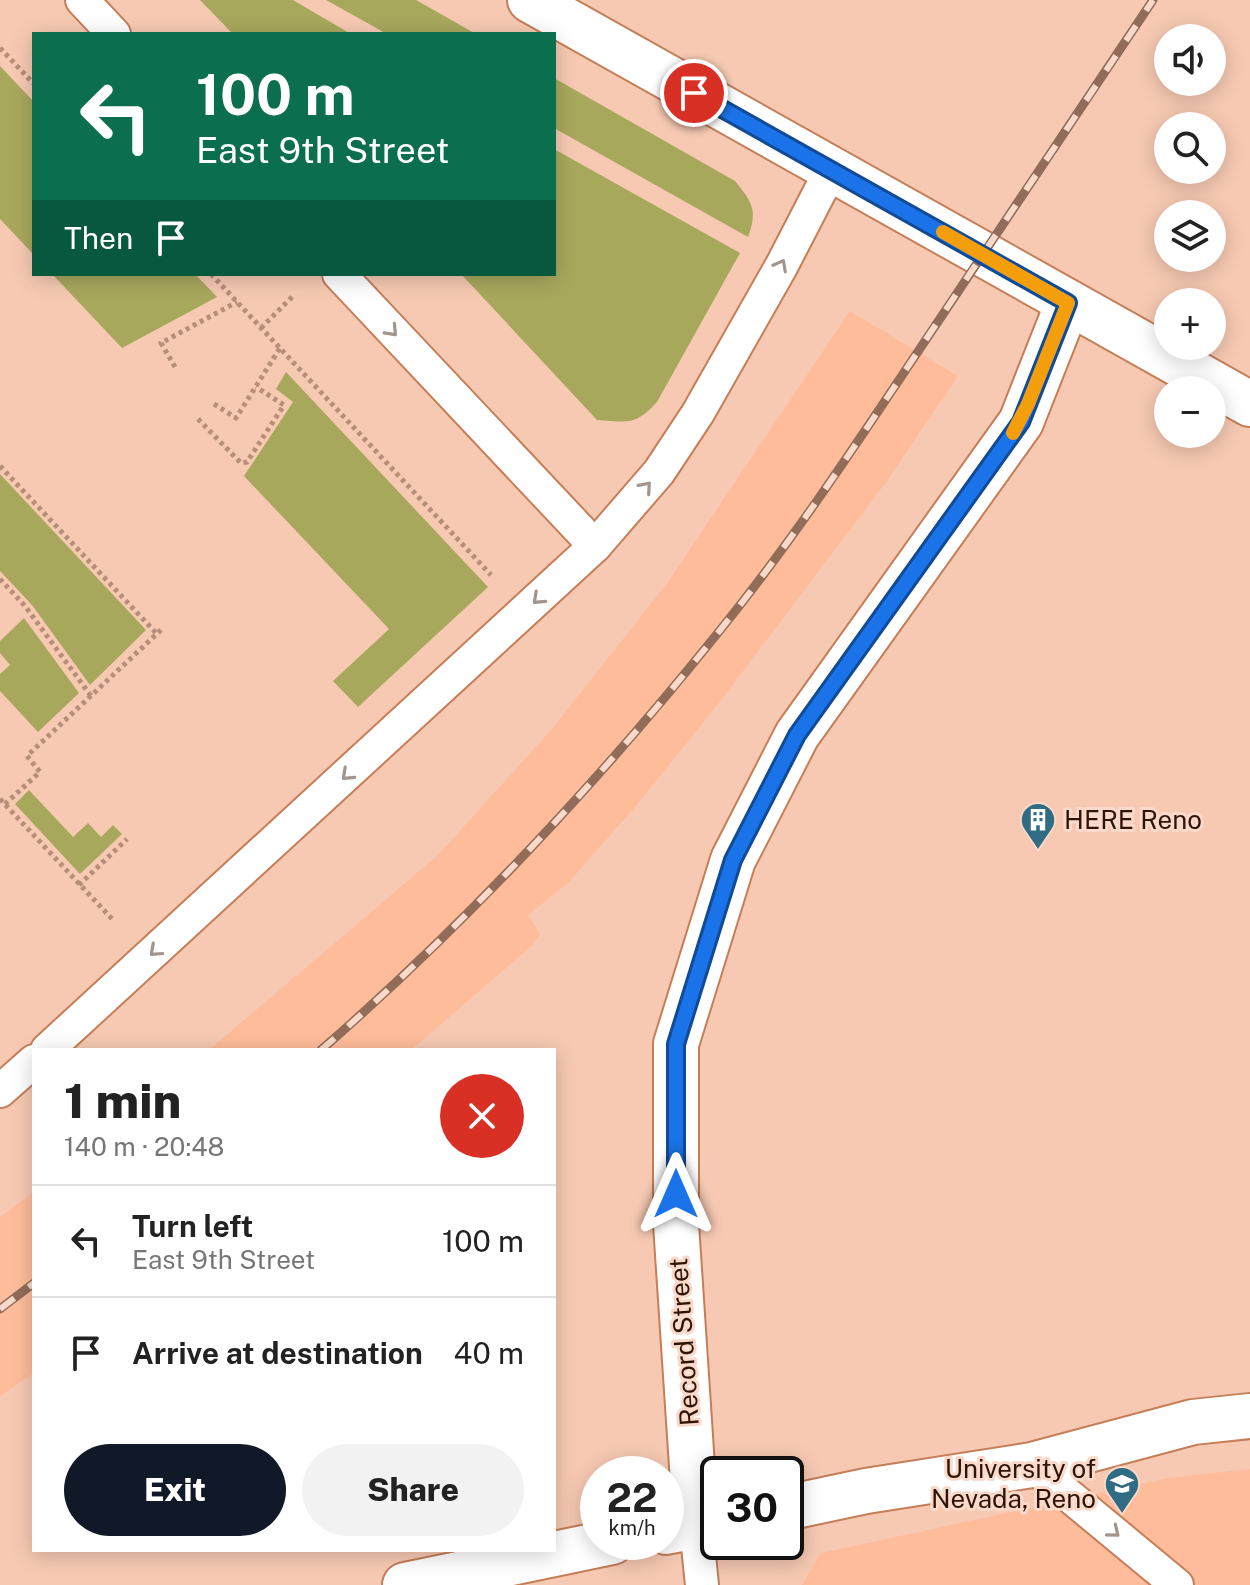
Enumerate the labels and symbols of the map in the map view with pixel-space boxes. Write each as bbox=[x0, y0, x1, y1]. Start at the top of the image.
pin bbox=[660, 59, 728, 127]
one-way arrow bbox=[772, 259, 787, 273]
one-way arrow bbox=[383, 322, 398, 336]
one-way arrow bbox=[636, 481, 651, 496]
one-way arrow bbox=[533, 589, 547, 604]
one-way arrow bbox=[342, 766, 356, 781]
building icon: HERE Reno bbox=[1019, 801, 1057, 851]
place label: HERE Reno bbox=[1064, 804, 1202, 835]
one-way arrow bbox=[150, 941, 165, 956]
position arrow bbox=[634, 1152, 718, 1236]
street label: Record Street bbox=[662, 1257, 705, 1427]
place label: University of Nevada, Reno bbox=[931, 1453, 1096, 1514]
speed limit sign: 30 bbox=[700, 1456, 804, 1560]
school or university icon: University of Nevada, Reno bbox=[1103, 1465, 1141, 1515]
one-way arrow bbox=[1105, 1523, 1120, 1537]

